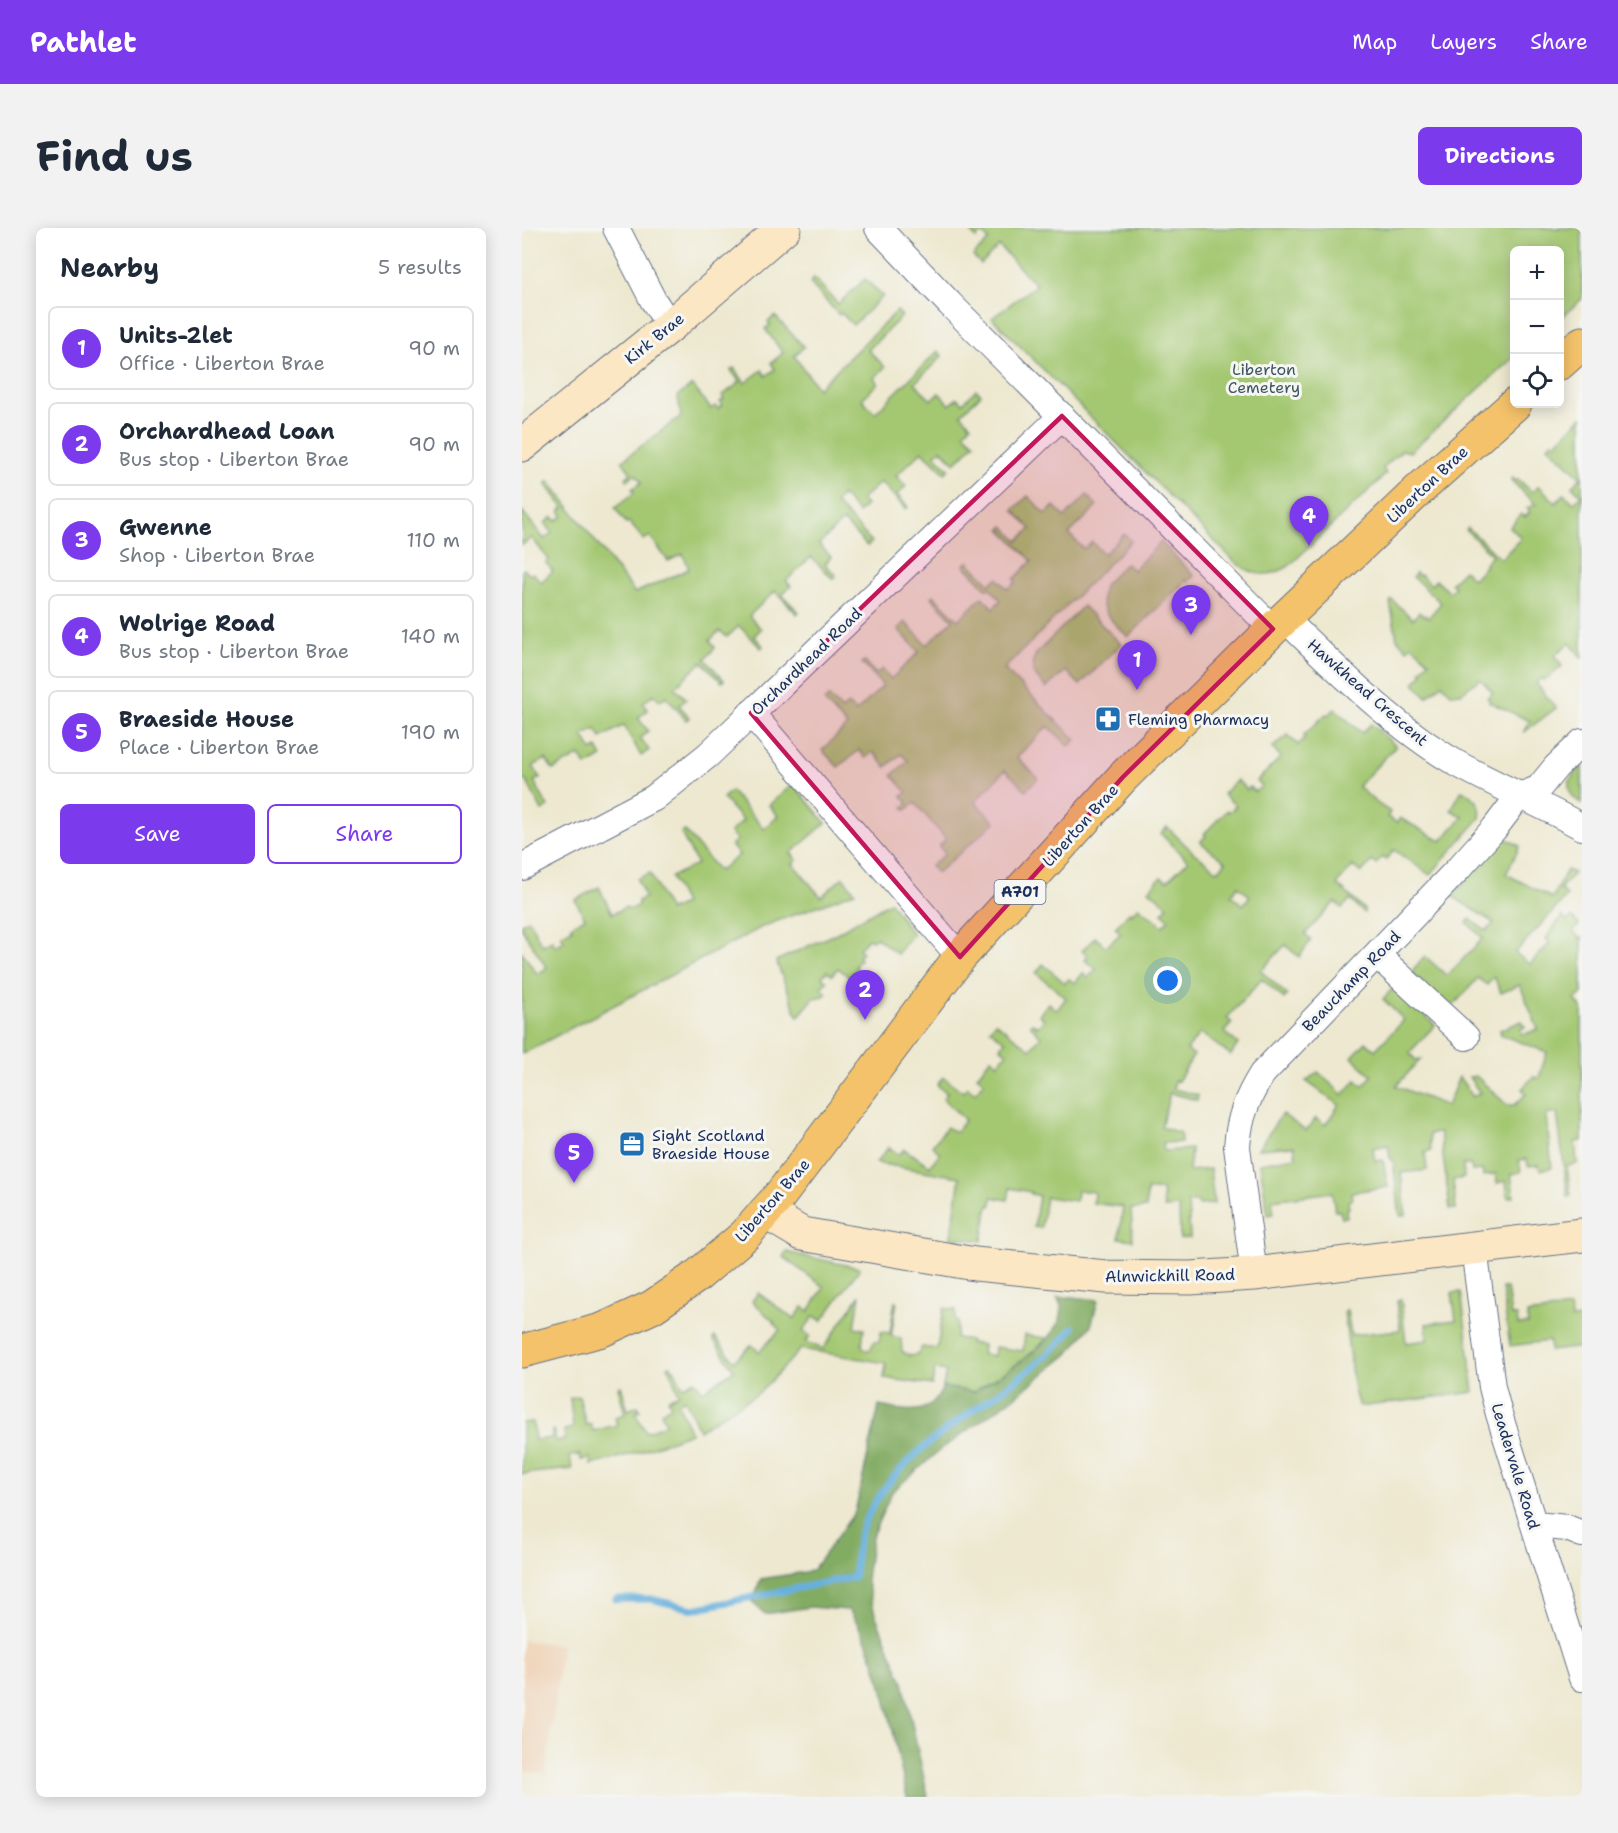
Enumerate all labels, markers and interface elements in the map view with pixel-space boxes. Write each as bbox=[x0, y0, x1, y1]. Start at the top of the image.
text: Pathlet bbox=[30, 23, 137, 61]
text: Map bbox=[1352, 28, 1397, 56]
text: Layers bbox=[1430, 28, 1497, 56]
text: Share bbox=[1530, 28, 1588, 56]
button: Directions bbox=[1418, 127, 1582, 185]
text: Find us bbox=[36, 128, 193, 184]
map controls bbox=[1510, 246, 1564, 408]
button: + bbox=[1510, 246, 1564, 300]
text: Nearby bbox=[60, 250, 159, 285]
text: 5 results bbox=[378, 254, 462, 280]
button: − bbox=[1510, 300, 1564, 354]
street label: Kirk Brae bbox=[620, 308, 688, 369]
text: Units-2let bbox=[119, 321, 233, 350]
text: 1 bbox=[77, 335, 86, 361]
text: 90 m bbox=[408, 335, 460, 361]
text: Office · Liberton Brae bbox=[119, 350, 325, 376]
button: locate bbox=[1510, 354, 1564, 408]
park label: Liberton Cemetery bbox=[1228, 359, 1300, 398]
text: Orchardhead Loan bbox=[119, 417, 335, 446]
text: 2 bbox=[75, 431, 89, 457]
text: 90 m bbox=[408, 431, 460, 457]
street label: Liberton Brae bbox=[1382, 441, 1473, 528]
text: Bus stop · Liberton Brae bbox=[119, 446, 349, 472]
pin: 4 bbox=[1290, 496, 1328, 546]
text: Gwenne bbox=[119, 513, 212, 542]
text: 3 bbox=[75, 527, 89, 553]
text: 110 m bbox=[406, 527, 460, 553]
text: Shop · Liberton Brae bbox=[119, 542, 315, 568]
pin: 3 bbox=[1172, 586, 1210, 635]
street label: Orchardhead Road bbox=[746, 603, 866, 720]
text: Wolrige Road bbox=[119, 609, 275, 638]
text: 4 bbox=[75, 623, 89, 649]
text: 140 m bbox=[401, 623, 460, 649]
street label: Hawkhead Crescent bbox=[1303, 634, 1432, 751]
text: Bus stop · Liberton Brae bbox=[119, 638, 349, 664]
pin: 1 bbox=[1118, 640, 1156, 690]
pharmacy icon: Fleming Pharmacy bbox=[1093, 704, 1123, 734]
text: Braeside House bbox=[119, 705, 294, 734]
place label: Fleming Pharmacy bbox=[1128, 709, 1269, 730]
text: 5 bbox=[75, 719, 88, 745]
text: 190 m bbox=[401, 719, 460, 745]
text: Place · Liberton Brae bbox=[119, 734, 319, 760]
street label: Liberton Brae bbox=[1038, 780, 1123, 871]
button: Save bbox=[60, 804, 255, 864]
button: Share bbox=[267, 804, 462, 864]
road number: A701 bbox=[994, 880, 1046, 904]
street label: Beauchamp Road bbox=[1298, 926, 1405, 1036]
your location bbox=[1153, 966, 1182, 995]
pin: 2 bbox=[846, 970, 884, 1020]
place label: Sight Scotland Braeside House bbox=[652, 1125, 770, 1164]
office icon: Sight Scotland Braeside House bbox=[617, 1129, 647, 1159]
pin: 5 bbox=[554, 1134, 594, 1183]
street label: Liberton Brae bbox=[730, 1154, 814, 1247]
street label: Alnwickhill Road bbox=[1105, 1264, 1235, 1287]
street label: Leadervale Road bbox=[1486, 1400, 1545, 1532]

